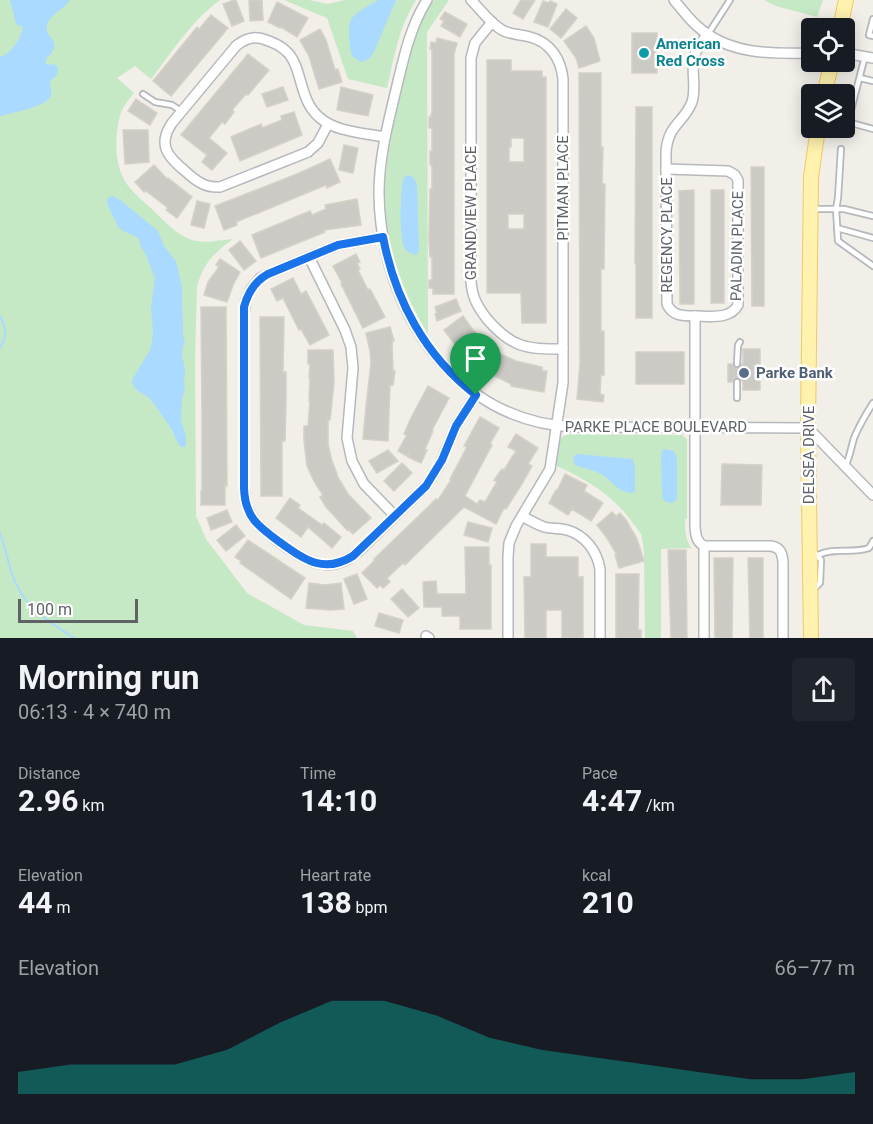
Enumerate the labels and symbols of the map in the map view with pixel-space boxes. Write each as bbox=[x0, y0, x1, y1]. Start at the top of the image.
place label: American Red Cross bbox=[656, 35, 725, 70]
marker: American Red Cross bbox=[637, 46, 651, 60]
street label: PITMAN PLACE bbox=[554, 135, 572, 241]
street label: GRANDVIEW PLACE bbox=[462, 145, 480, 280]
street label: REGENCY PLACE bbox=[658, 177, 676, 293]
street label: PALADIN PLACE bbox=[727, 190, 747, 301]
pin bbox=[450, 333, 501, 395]
place label: Parke Bank bbox=[756, 364, 834, 382]
marker: Parke Bank bbox=[737, 366, 751, 380]
street label: DELSEA DRIVE bbox=[800, 405, 818, 504]
street label: PARKE PLACE BOULEVARD bbox=[565, 418, 747, 436]
scale bar bbox=[18, 596, 138, 624]

